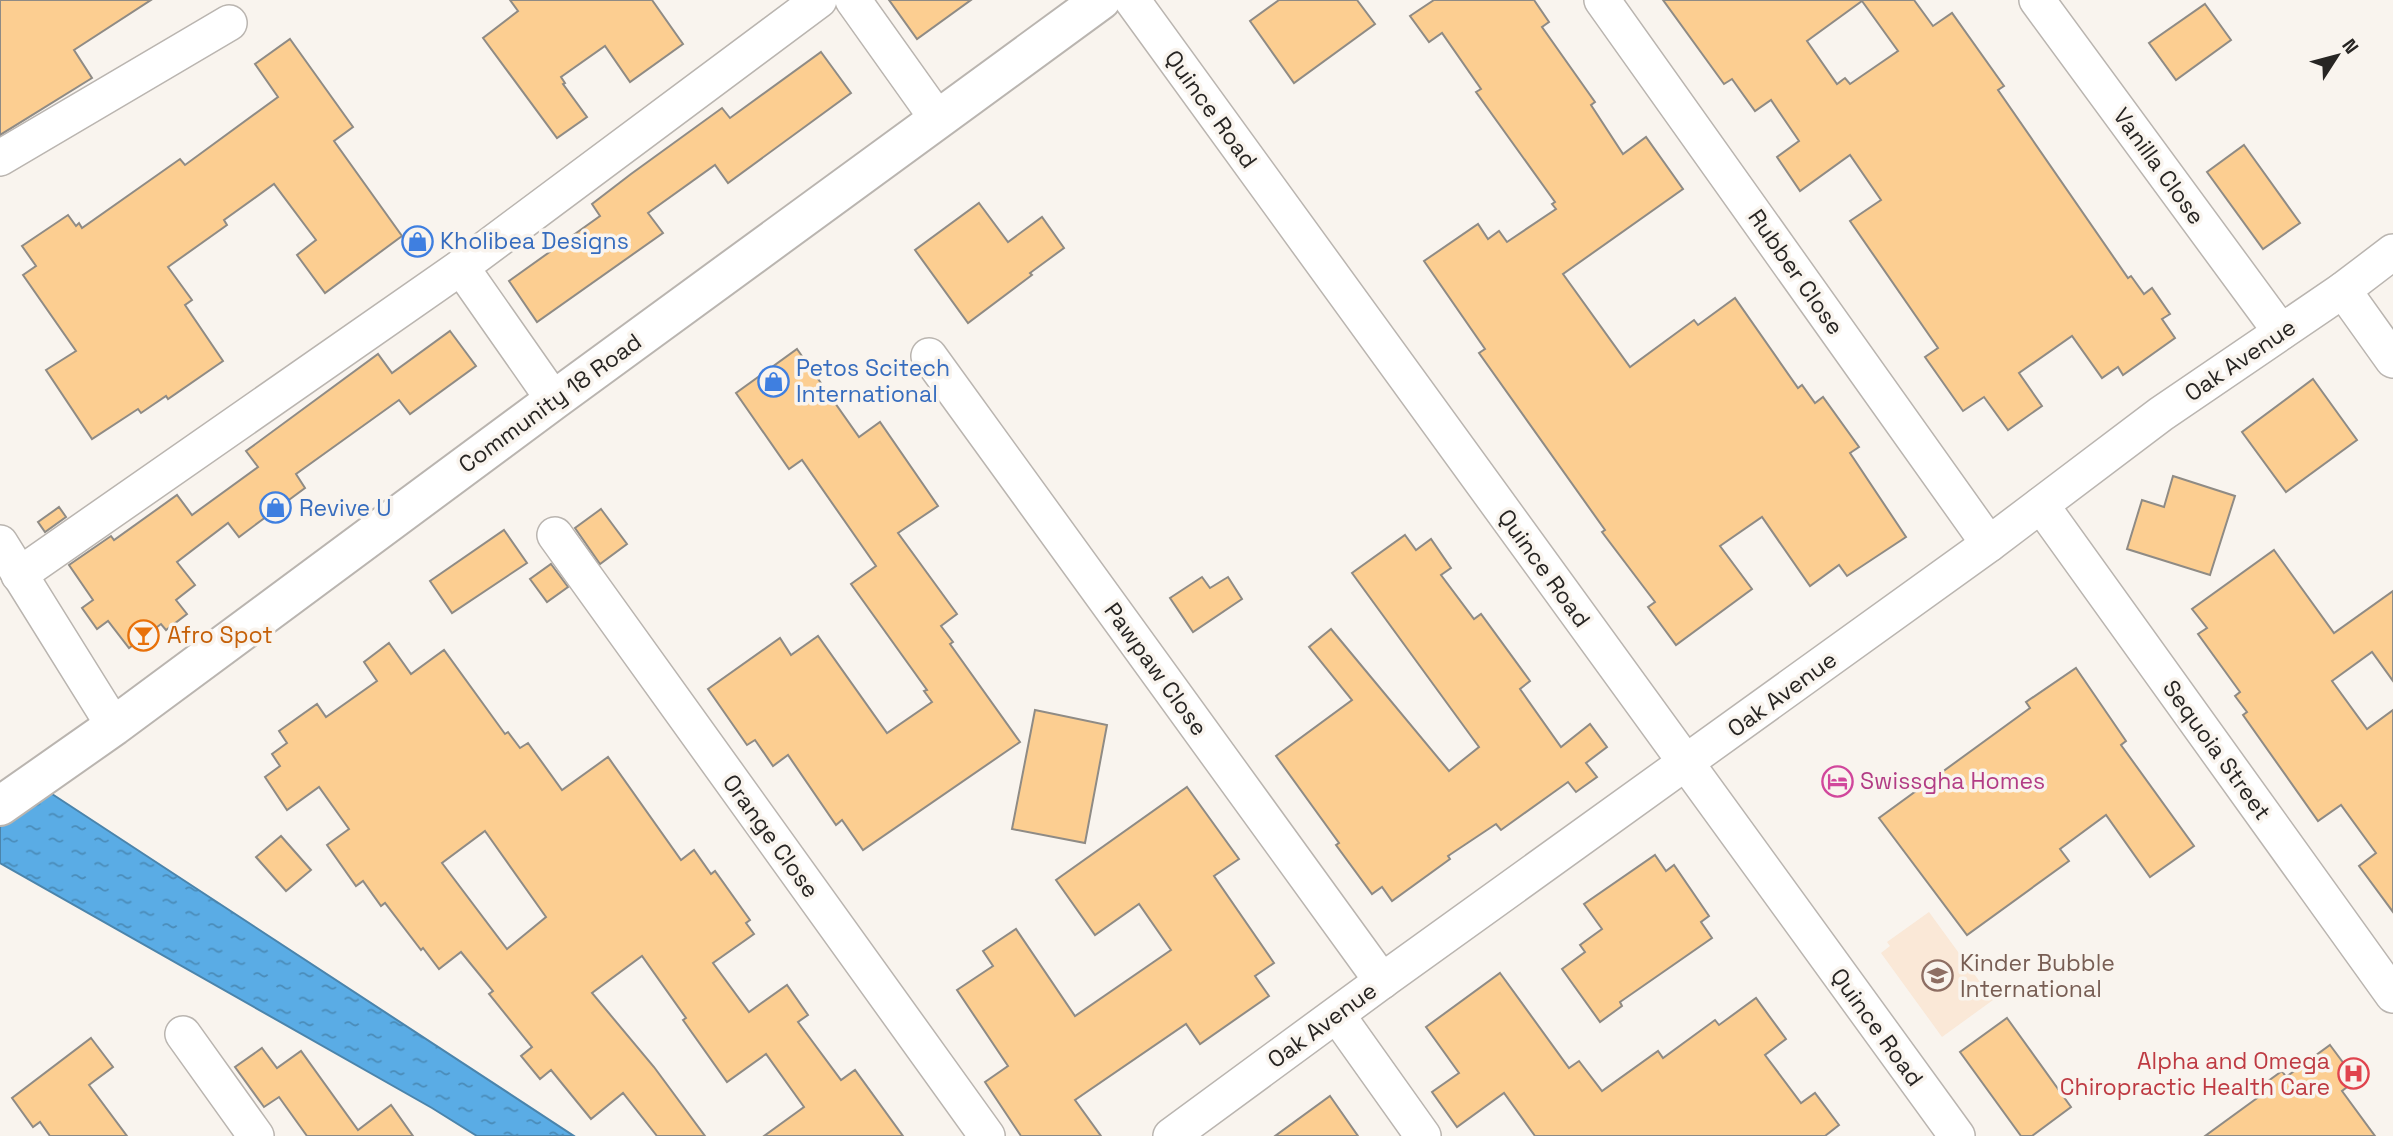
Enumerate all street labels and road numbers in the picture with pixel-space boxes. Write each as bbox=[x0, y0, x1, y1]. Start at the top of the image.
street label: Quince Road bbox=[1158, 44, 1264, 174]
street label: Vanilla Close bbox=[2107, 102, 2211, 230]
street label: Rubber Close bbox=[1742, 203, 1850, 341]
street label: Oak Avenue bbox=[2179, 312, 2301, 408]
street label: Community 18 Road bbox=[453, 326, 647, 480]
street label: Quince Road bbox=[1491, 503, 1597, 633]
street label: Pawpaw Close bbox=[1098, 596, 1214, 742]
street label: Oak Avenue bbox=[1721, 644, 1843, 744]
street label: Sequoia Street bbox=[2156, 674, 2278, 826]
street label: Orange Close bbox=[716, 768, 826, 904]
street label: Quince Road bbox=[1824, 962, 1930, 1092]
street label: Oak Avenue bbox=[1261, 975, 1383, 1075]

